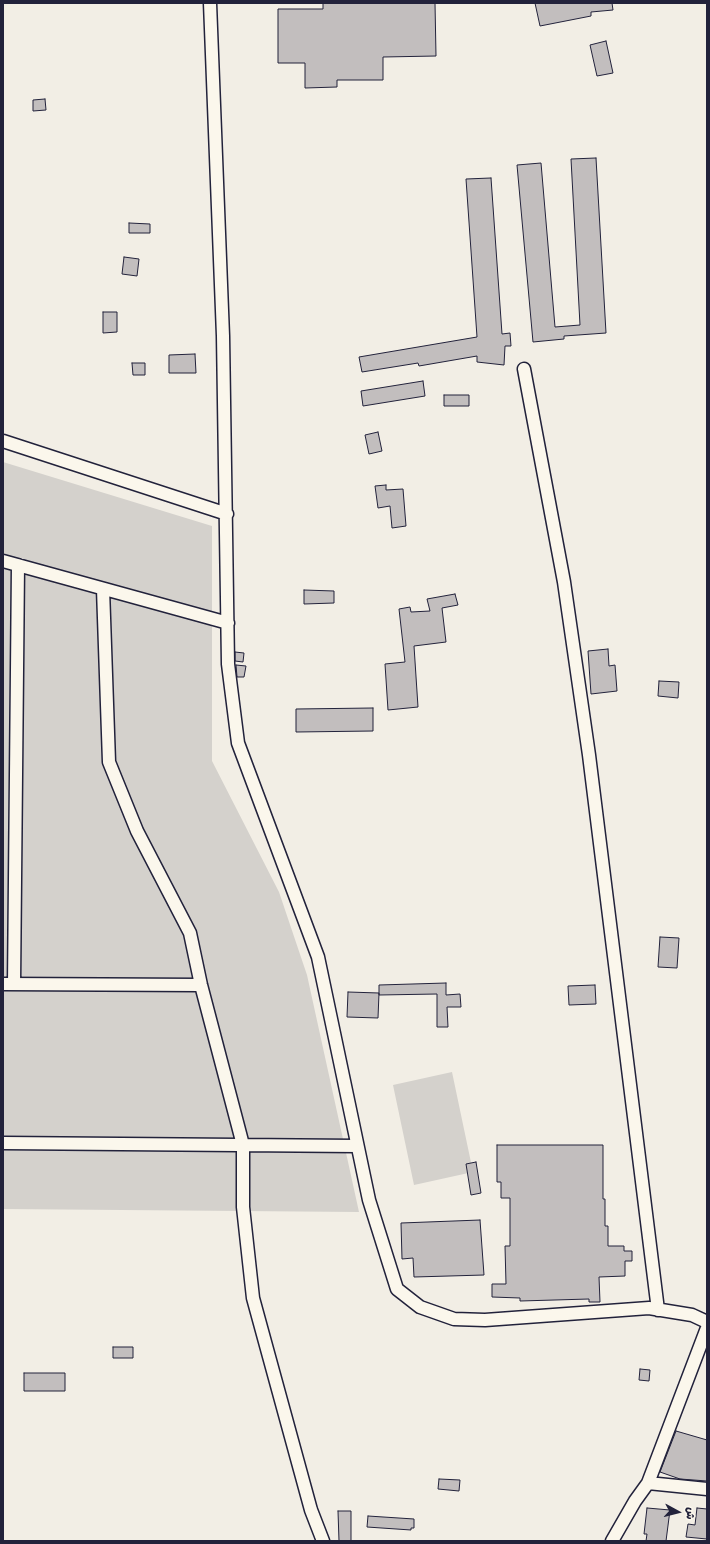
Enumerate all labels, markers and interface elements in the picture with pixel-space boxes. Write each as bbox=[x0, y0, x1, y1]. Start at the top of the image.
north arrow bbox=[658, 1492, 698, 1532]
text: ش bbox=[681, 1506, 699, 1520]

